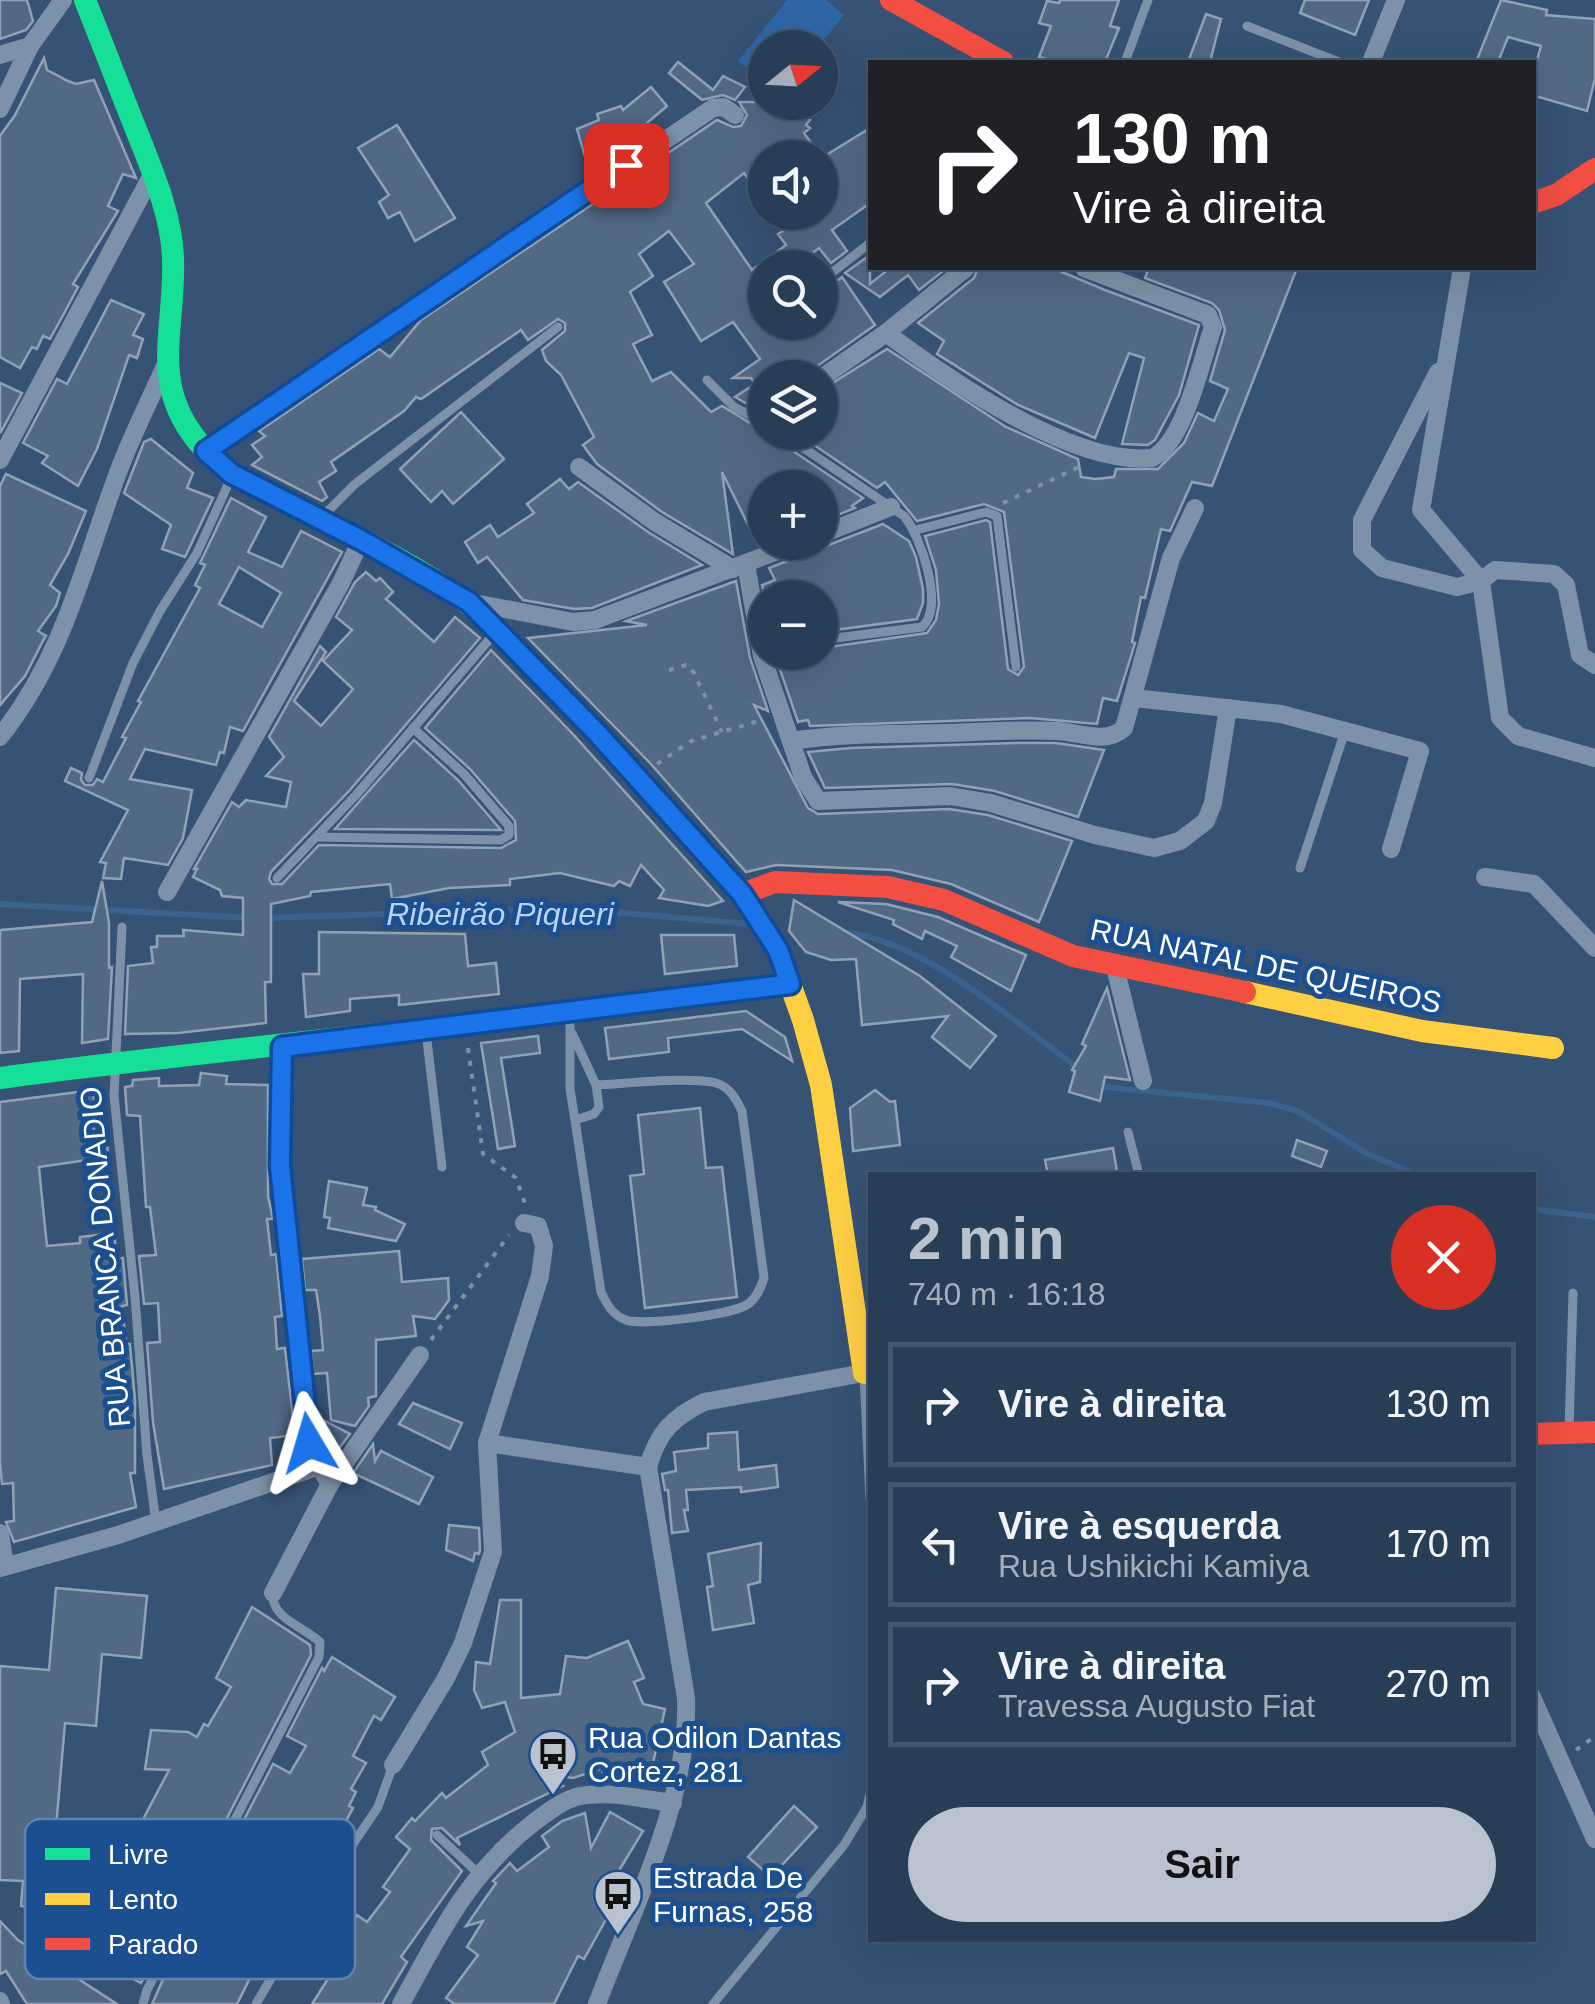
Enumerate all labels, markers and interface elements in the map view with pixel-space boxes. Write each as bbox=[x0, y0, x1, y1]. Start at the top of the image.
north arrow bbox=[748, 30, 838, 120]
map controls bbox=[748, 30, 838, 670]
icon: right bbox=[908, 100, 1038, 230]
text: 130 m bbox=[1073, 100, 1271, 178]
pin bbox=[584, 123, 669, 208]
icon: arrive bbox=[599, 138, 654, 193]
button: sound bbox=[748, 140, 838, 230]
text: Vire à direita bbox=[1073, 182, 1325, 233]
button: search bbox=[748, 250, 838, 340]
button: layers bbox=[748, 360, 838, 450]
button: + bbox=[748, 470, 838, 560]
button: − bbox=[748, 580, 838, 670]
water label: Ribeirão Piqueri bbox=[386, 896, 615, 932]
street label: RUA NATAL DE QUEIROS bbox=[1088, 913, 1444, 1019]
street label: RUA BRANCA DONADIO bbox=[74, 1085, 136, 1429]
text: 2 min bbox=[908, 1205, 1065, 1272]
button: close bbox=[1391, 1205, 1496, 1310]
text: 740 m · 16:18 bbox=[908, 1276, 1105, 1312]
icon: right bbox=[913, 1377, 968, 1432]
text: Vire à direita bbox=[998, 1383, 1225, 1425]
text: 130 m bbox=[1385, 1383, 1491, 1425]
position arrow bbox=[257, 1391, 361, 1495]
text: Vire à esquerda bbox=[998, 1505, 1280, 1547]
icon: left bbox=[913, 1517, 968, 1572]
text: 170 m bbox=[1385, 1523, 1491, 1565]
text: Rua Ushikichi Kamiya bbox=[998, 1548, 1309, 1584]
text: Vire à direita bbox=[998, 1645, 1225, 1687]
icon: right bbox=[913, 1657, 968, 1712]
text: 270 m bbox=[1385, 1663, 1491, 1705]
text: Travessa Augusto Fiat bbox=[998, 1688, 1315, 1724]
place label: Rua Odilon Dantas Cortez, 281 bbox=[588, 1721, 841, 1788]
bus stop icon: Rua Odilon Dantas Cortez, 281 bbox=[527, 1728, 579, 1796]
button: Sair bbox=[908, 1807, 1496, 1922]
legend bbox=[25, 1819, 355, 1979]
text: Livre bbox=[108, 1839, 169, 1870]
place label: Estrada De Furnas, 258 bbox=[653, 1861, 813, 1928]
bus stop icon: Estrada De Furnas, 258 bbox=[592, 1868, 644, 1936]
text: Lento bbox=[108, 1884, 178, 1915]
text: Parado bbox=[108, 1929, 198, 1960]

